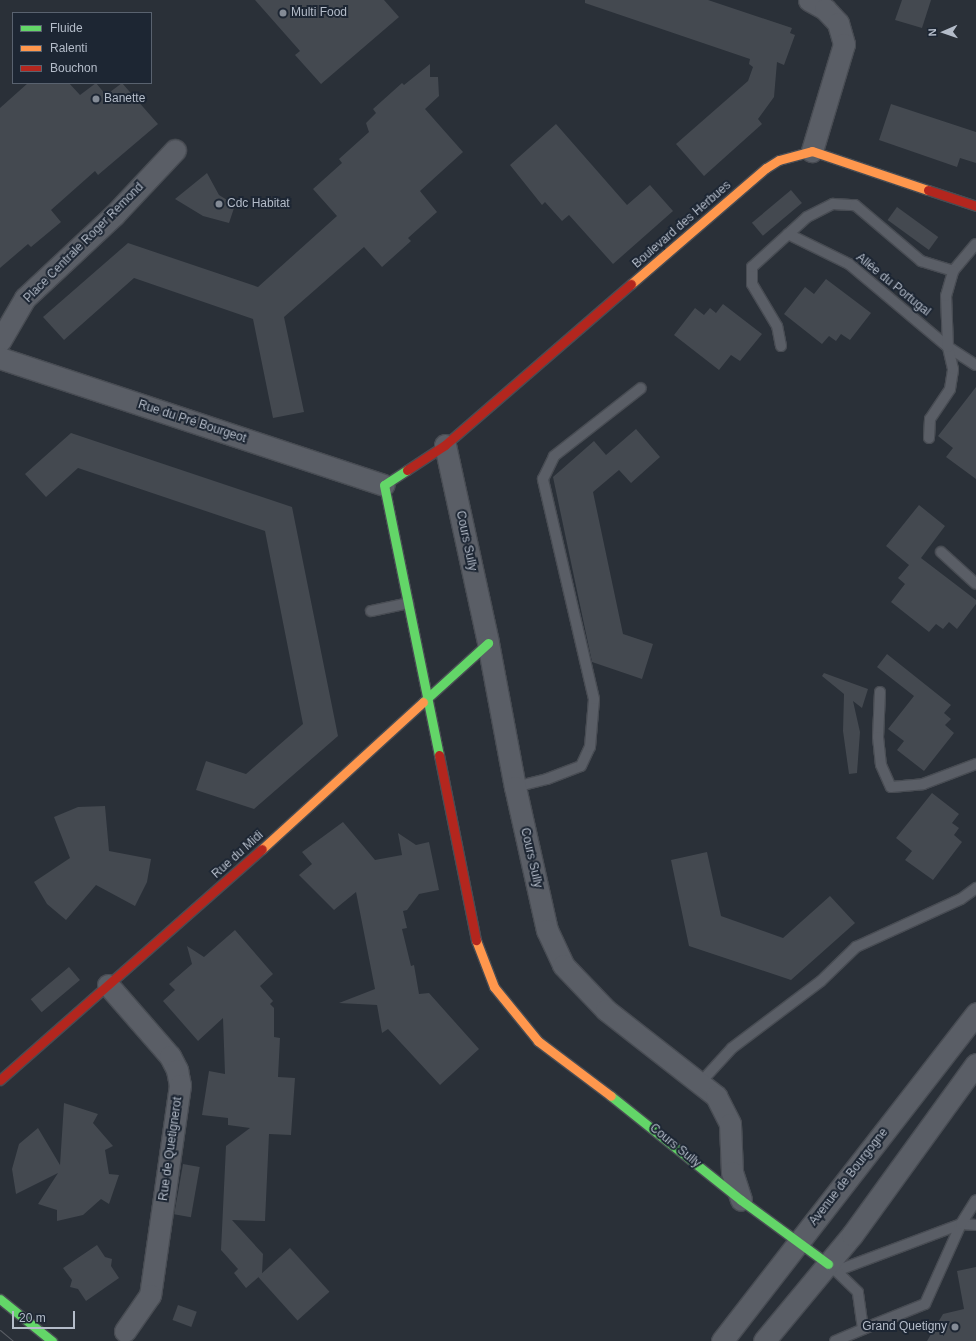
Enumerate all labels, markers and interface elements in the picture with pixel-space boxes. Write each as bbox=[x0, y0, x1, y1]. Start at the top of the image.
place label: Multi Food bbox=[291, 6, 347, 20]
marker: Multi Food bbox=[278, 8, 288, 18]
legend bbox=[12, 12, 152, 84]
north arrow bbox=[924, 12, 964, 52]
text: Fluide bbox=[50, 21, 83, 35]
text: N bbox=[926, 28, 938, 37]
text: Ralenti bbox=[50, 41, 87, 55]
text: Bouchon bbox=[50, 61, 97, 75]
place label: Banette bbox=[104, 92, 145, 106]
marker: Banette bbox=[91, 94, 101, 104]
street label: Boulevard des Herbues bbox=[630, 178, 734, 272]
street label: Place Centrale Roger Remond bbox=[21, 180, 147, 306]
place label: Cdc Habitat bbox=[227, 197, 290, 211]
marker: Cdc Habitat bbox=[214, 199, 224, 209]
street label: Allée du Portugal bbox=[853, 251, 933, 319]
street label: Rue du Pré Bourgeot bbox=[136, 398, 248, 446]
street label: Cours Sully bbox=[453, 509, 479, 573]
street label: Cours Sully bbox=[517, 826, 545, 890]
street label: Rue du Midi bbox=[209, 828, 267, 882]
street label: Rue de Quetignerot bbox=[157, 1096, 185, 1202]
street label: Cours Sully bbox=[647, 1121, 703, 1171]
street label: Avenue de Bourgogne bbox=[807, 1126, 891, 1228]
scale bar bbox=[14, 1303, 77, 1329]
text: 20 m bbox=[19, 1311, 46, 1325]
place label: Grand Quetigny bbox=[862, 1320, 947, 1334]
marker: Grand Quetigny bbox=[950, 1322, 960, 1332]

